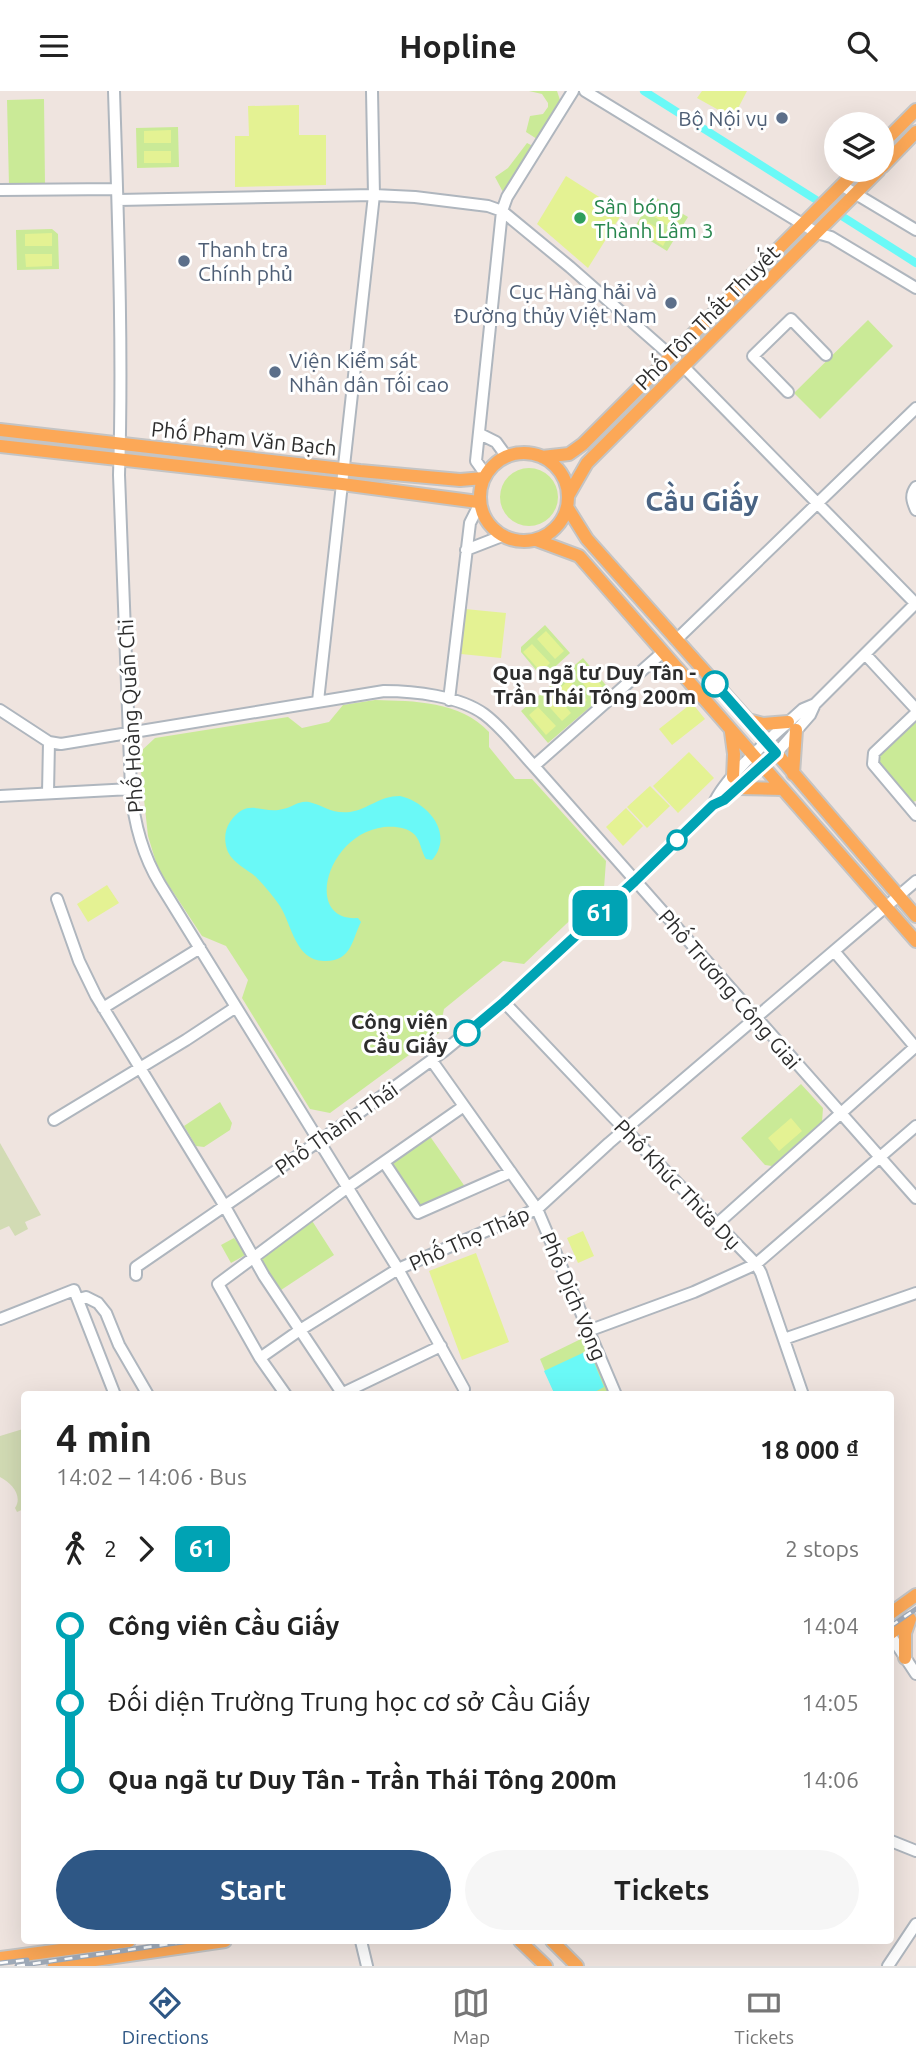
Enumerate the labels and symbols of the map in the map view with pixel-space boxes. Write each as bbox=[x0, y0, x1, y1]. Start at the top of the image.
place label: Bộ Nội vụ bbox=[678, 106, 768, 130]
marker: Bộ Nội vụ bbox=[774, 110, 790, 126]
place label: Sân bóng Thành Lâm 3 bbox=[594, 194, 714, 242]
marker: Sân bóng Thành Lâm 3 bbox=[572, 210, 588, 226]
place label: Thanh tra Chính phủ bbox=[198, 237, 293, 285]
street label: Phố Tôn Thất Thuyết bbox=[628, 238, 784, 394]
marker: Thanh tra Chính phủ bbox=[176, 253, 192, 269]
place label: Cục Hàng hải và Đường thủy Việt Nam bbox=[454, 279, 657, 327]
marker: Cục Hàng hải và Đường thủy Việt Nam bbox=[663, 295, 679, 311]
place label: Viện Kiểm sát Nhân dân Tối cao bbox=[289, 348, 449, 396]
marker: Viện Kiểm sát Nhân dân Tối cao bbox=[267, 364, 283, 380]
street label: Phố Phạm Văn Bạch bbox=[150, 414, 338, 460]
district label: Cầu Giấy bbox=[645, 480, 759, 516]
street label: Phố Hoàng Quán Chi bbox=[111, 618, 147, 814]
place label: Qua ngã tư Duy Tân - Trần Thái Tông 200m bbox=[493, 660, 696, 708]
marker: Qua ngã tư Duy Tân - Trần Thái Tông 200m bbox=[702, 671, 728, 697]
unlabelled marker bbox=[667, 830, 687, 850]
line badge: 61 bbox=[568, 890, 632, 936]
street label: Phố Trương Công Giai bbox=[654, 903, 807, 1074]
place label: Công viên Cầu Giấy bbox=[351, 1009, 448, 1057]
marker: Công viên Cầu Giấy bbox=[454, 1020, 480, 1046]
street label: Phố Thành Thái bbox=[269, 1075, 402, 1179]
street label: Phố Khúc Thừa Dụ bbox=[610, 1112, 748, 1254]
street label: Phố Thọ Tháp bbox=[404, 1199, 533, 1275]
street label: Phố Dịch Vọng bbox=[536, 1227, 614, 1364]

